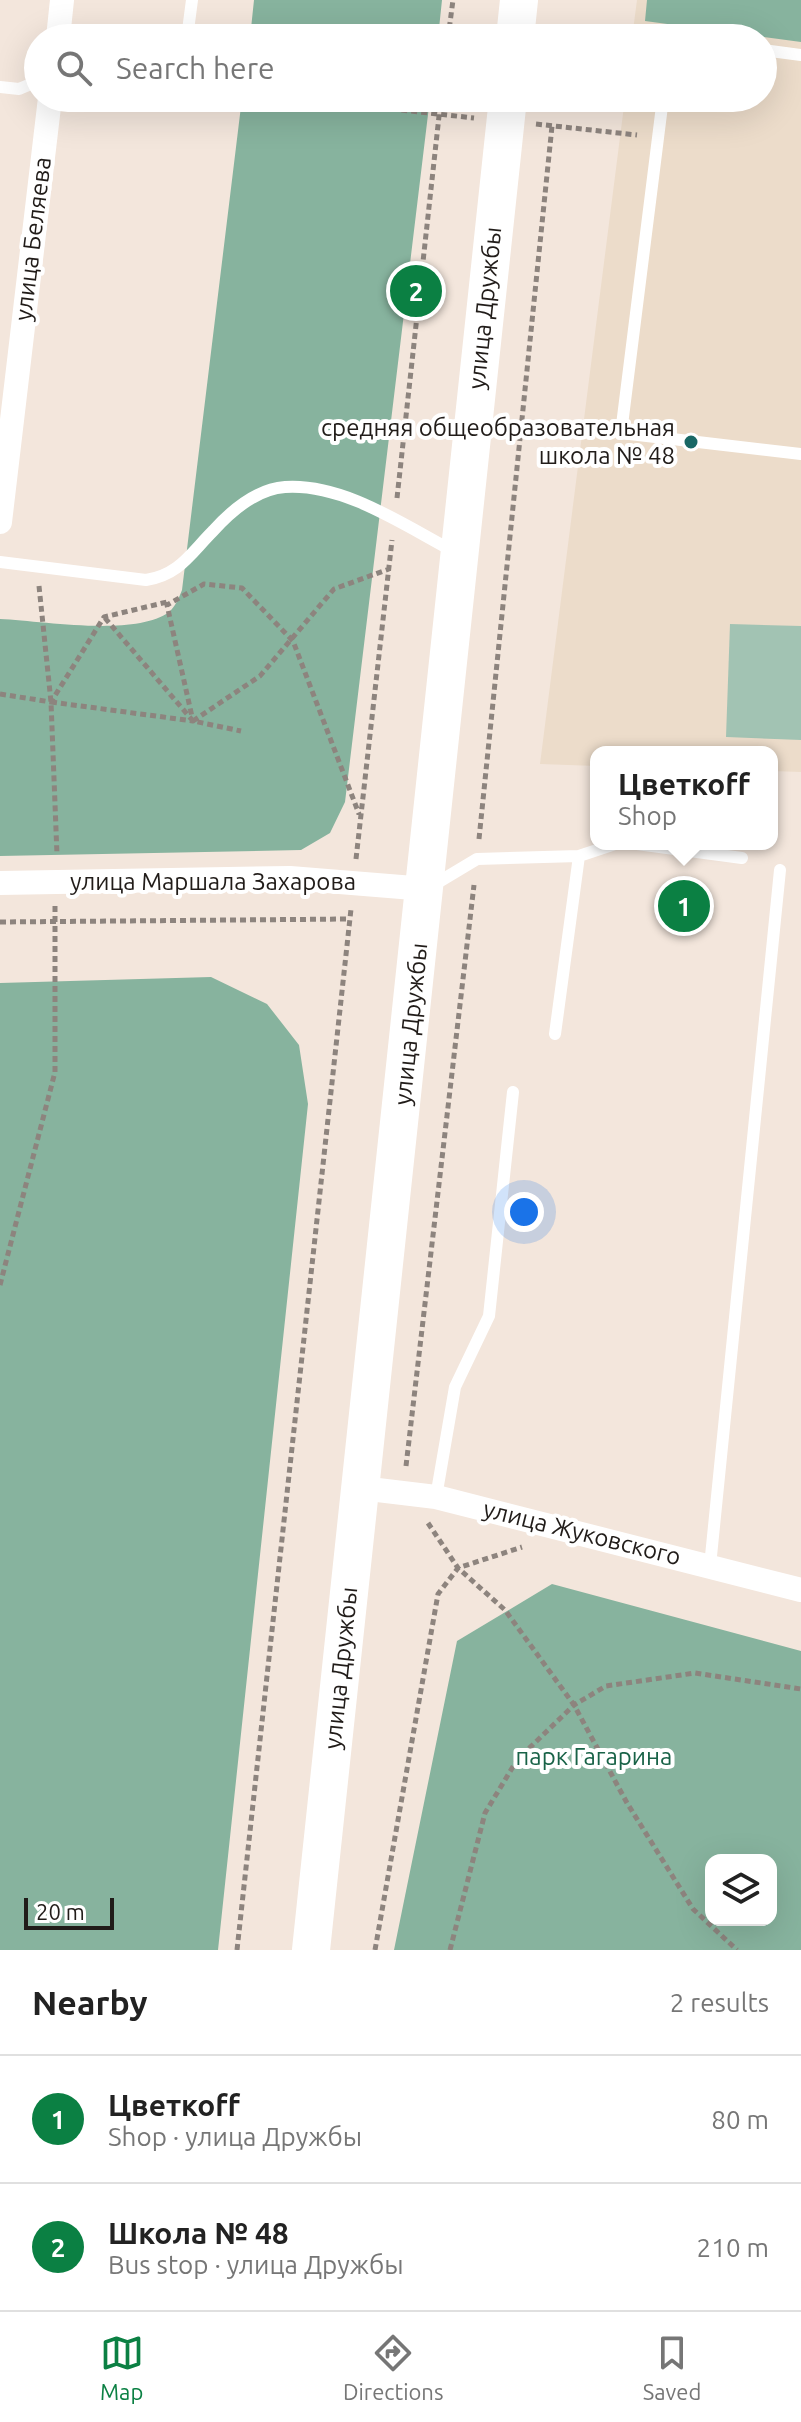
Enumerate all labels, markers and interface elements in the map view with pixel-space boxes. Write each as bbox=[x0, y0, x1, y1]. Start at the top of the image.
search box bbox=[24, 24, 777, 112]
icon: search bbox=[52, 46, 96, 90]
text: Search here bbox=[116, 51, 275, 85]
street label: улица Беляева bbox=[9, 155, 56, 322]
street label: улица Дружбы bbox=[463, 225, 506, 391]
pin: 2 bbox=[390, 261, 442, 321]
place label: средняя общеобразовательная школа № 48 bbox=[321, 414, 675, 469]
marker: средняя общеобразовательная школа № 48 bbox=[682, 433, 700, 451]
popup bbox=[590, 746, 778, 850]
text: Цветкоff bbox=[618, 767, 750, 801]
text: Shop bbox=[618, 801, 677, 830]
street label: улица Маршала Захарова bbox=[70, 868, 356, 895]
pin: 1 bbox=[658, 876, 710, 936]
street label: улица Дружбы bbox=[389, 941, 432, 1107]
your location bbox=[504, 1192, 544, 1232]
street label: улица Жуковского bbox=[481, 1495, 684, 1570]
street label: улица Дружбы bbox=[319, 1585, 362, 1751]
park label: парк Гагарина bbox=[516, 1743, 672, 1770]
map controls bbox=[705, 1854, 777, 1926]
button: layers bbox=[705, 1854, 777, 1926]
scale bar bbox=[24, 1894, 114, 1930]
text: 20 m bbox=[36, 1899, 85, 1924]
text: Nearby bbox=[32, 1983, 147, 2021]
text: 2 results bbox=[670, 1988, 769, 2017]
text: Цветкоff bbox=[108, 2088, 240, 2122]
text: 1 bbox=[51, 2105, 65, 2134]
text: 80 m bbox=[711, 2105, 769, 2134]
text: Shop · улица Дружбы bbox=[108, 2122, 362, 2151]
text: Школа № 48 bbox=[108, 2216, 289, 2250]
text: 2 bbox=[51, 2233, 65, 2262]
text: 210 m bbox=[697, 2233, 769, 2262]
text: Bus stop · улица Дружбы bbox=[108, 2250, 404, 2279]
tab: Map bbox=[100, 2331, 144, 2404]
tab: Directions bbox=[343, 2331, 443, 2404]
tab: Saved bbox=[643, 2331, 701, 2404]

